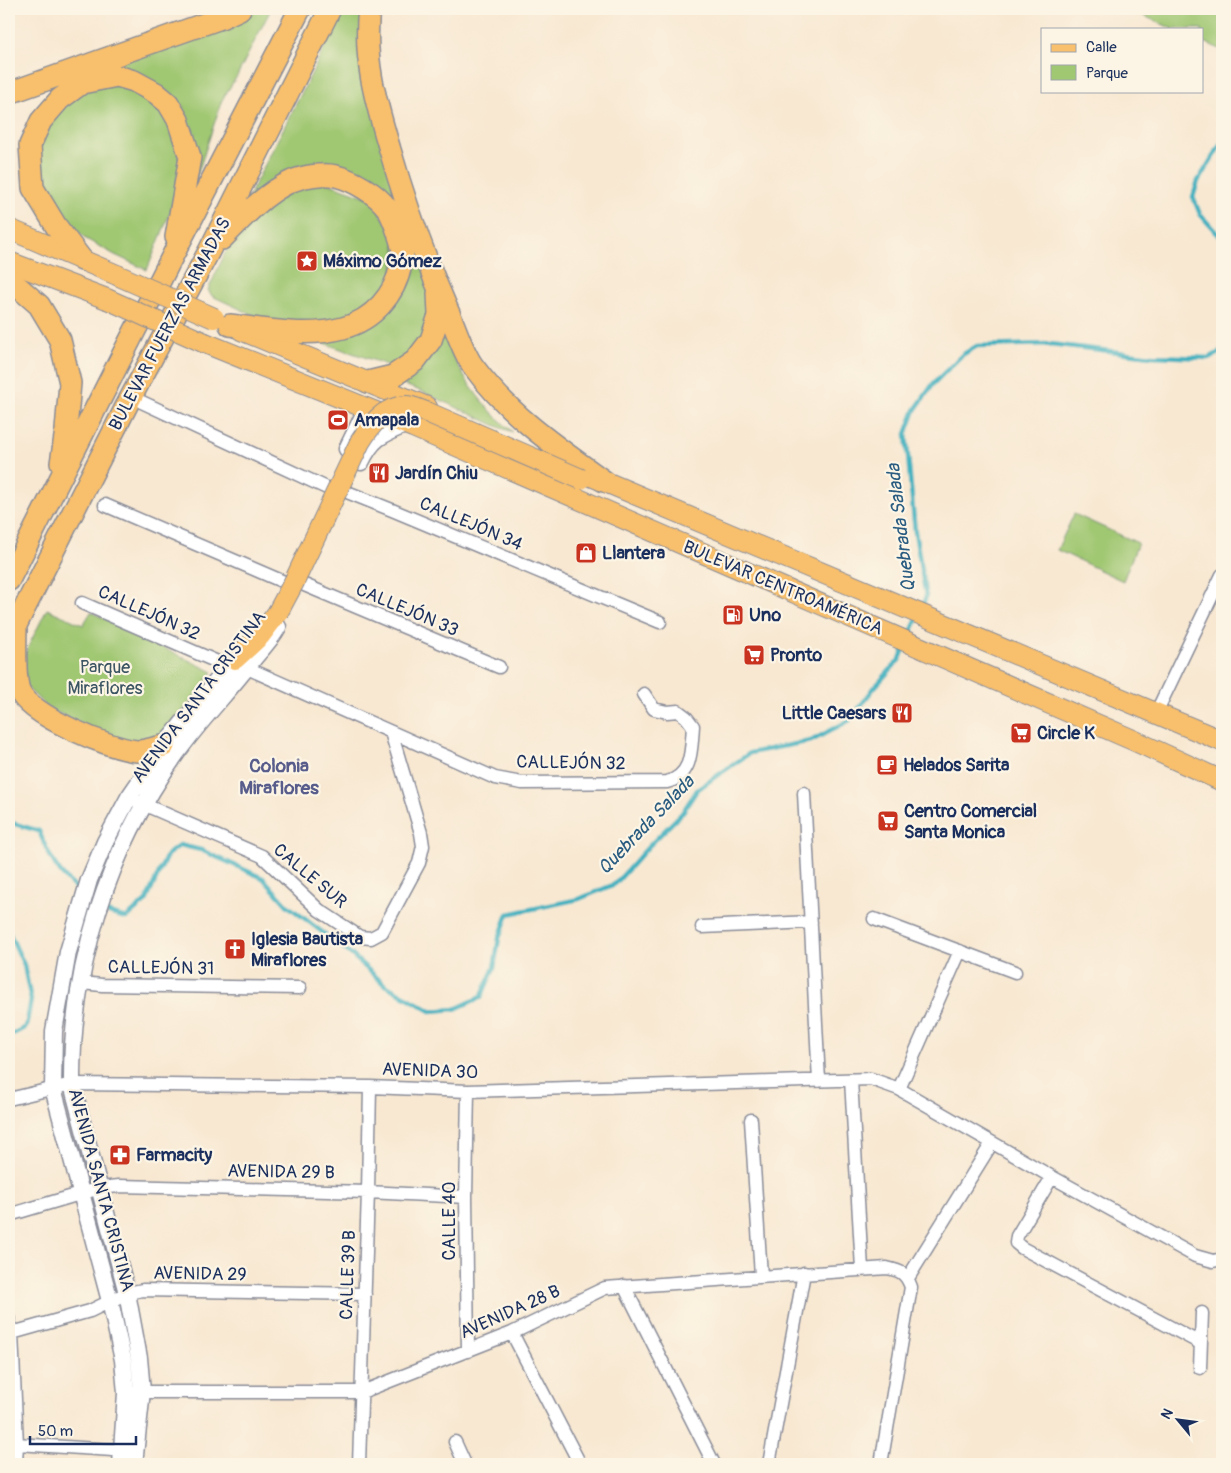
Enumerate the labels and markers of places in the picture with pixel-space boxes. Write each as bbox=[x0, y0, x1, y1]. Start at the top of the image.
place icon: Máximo Gómez bbox=[295, 249, 319, 273]
place label: Máximo Gómez bbox=[323, 250, 442, 273]
sports icon: Amapala bbox=[326, 408, 350, 432]
place label: Amapala bbox=[354, 409, 420, 432]
restaurant icon: Jardín Chiu bbox=[367, 461, 391, 485]
place label: Jardín Chiu bbox=[395, 462, 478, 485]
shop icon: Llantera bbox=[574, 541, 598, 565]
place label: Llantera bbox=[602, 542, 666, 565]
fuel station icon: Uno bbox=[721, 603, 745, 627]
place label: Uno bbox=[749, 604, 781, 627]
supermarket icon: Pronto bbox=[742, 643, 766, 667]
place label: Pronto bbox=[770, 644, 822, 667]
restaurant icon: Little Caesars bbox=[890, 701, 914, 725]
place label: Little Caesars bbox=[782, 702, 887, 725]
supermarket icon: Circle K bbox=[1009, 721, 1033, 745]
place label: Circle K bbox=[1037, 722, 1095, 745]
cafe icon: Helados Sarita bbox=[875, 753, 899, 777]
place label: Helados Sarita bbox=[903, 754, 1010, 777]
place label: Centro Comercial Santa Monica bbox=[904, 800, 1037, 844]
supermarket icon: Centro Comercial Santa Monica bbox=[876, 809, 900, 833]
place label: Iglesia Bautista Miraflores bbox=[251, 928, 364, 972]
church icon: Iglesia Bautista Miraflores bbox=[223, 937, 247, 961]
pharmacy icon: Farmacity bbox=[108, 1143, 132, 1167]
place label: Farmacity bbox=[136, 1144, 213, 1167]

